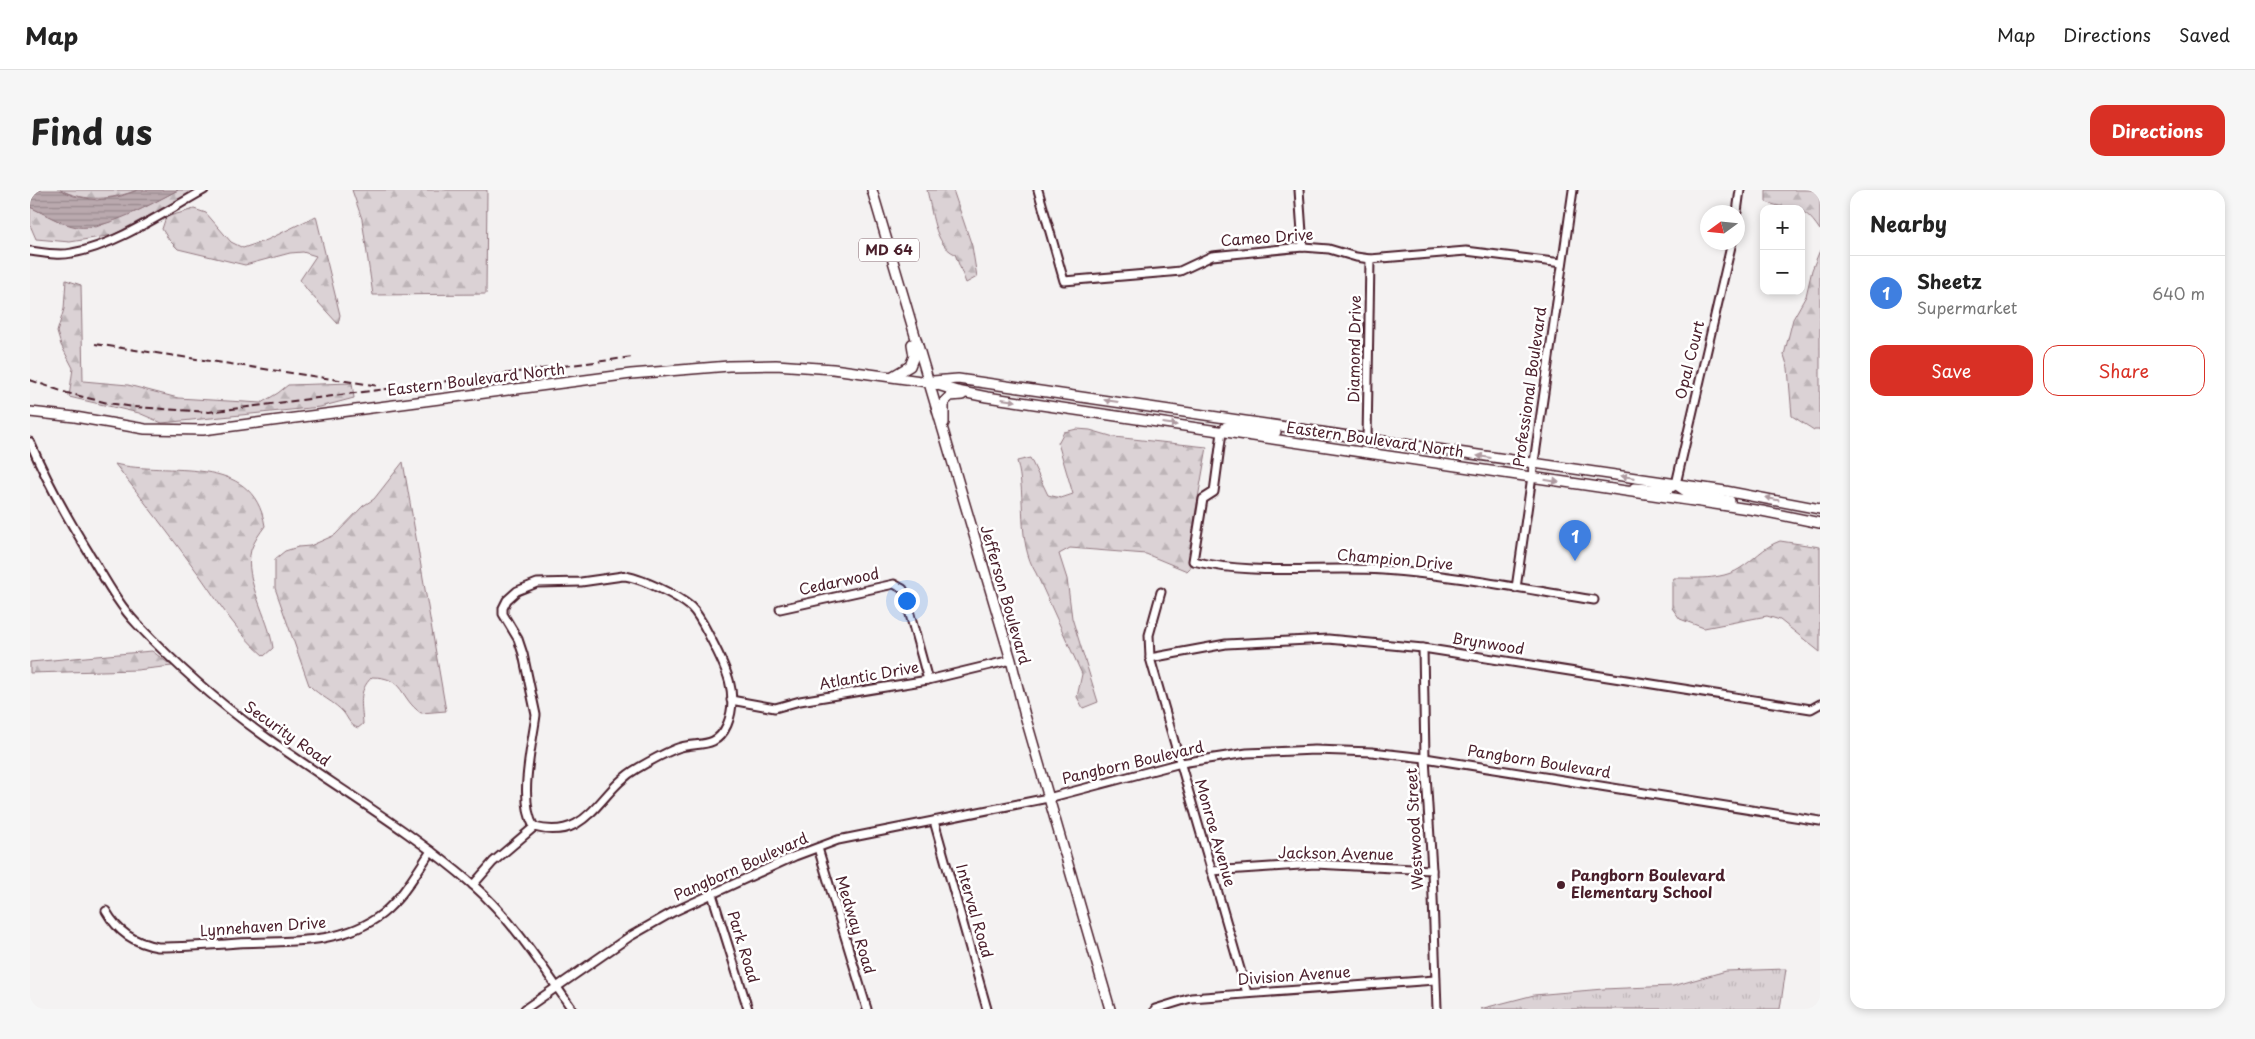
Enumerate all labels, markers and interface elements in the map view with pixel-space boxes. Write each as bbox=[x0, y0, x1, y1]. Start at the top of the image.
text: Map bbox=[25, 17, 78, 53]
text: Map bbox=[1997, 21, 2035, 48]
text: Directions bbox=[2063, 21, 2151, 48]
text: Saved bbox=[2179, 21, 2230, 48]
text: Find us bbox=[30, 104, 152, 157]
button: Directions bbox=[2090, 105, 2225, 156]
north arrow bbox=[1700, 205, 1745, 250]
map controls bbox=[1760, 205, 1805, 295]
button: + bbox=[1760, 205, 1805, 250]
text: Nearby bbox=[1870, 207, 1947, 239]
street label: Cameo Drive bbox=[1220, 222, 1314, 251]
road number: MD 64 bbox=[859, 238, 919, 262]
button: − bbox=[1760, 250, 1805, 295]
text: Sheetz bbox=[1917, 267, 1982, 295]
text: 1 bbox=[1882, 281, 1890, 305]
text: 640 m bbox=[2152, 281, 2205, 305]
street label: Diamond Drive bbox=[1341, 295, 1366, 403]
text: Supermarket bbox=[1917, 295, 2017, 319]
street label: Professional Boulevard bbox=[1506, 305, 1551, 469]
street label: Opal Court bbox=[1668, 318, 1709, 401]
button: Save bbox=[1870, 345, 2033, 396]
button: Share bbox=[2043, 345, 2205, 396]
street label: Eastern Boulevard North bbox=[386, 356, 566, 401]
one-way arrow bbox=[1001, 397, 1017, 405]
one-way arrow bbox=[1103, 397, 1119, 405]
street label: Eastern Boulevard North bbox=[1285, 415, 1465, 462]
one-way arrow bbox=[1162, 420, 1178, 428]
one-way arrow bbox=[1476, 452, 1492, 460]
one-way arrow bbox=[1620, 473, 1636, 481]
one-way arrow bbox=[1544, 477, 1560, 485]
one-way arrow bbox=[1765, 495, 1780, 503]
pin: 1 bbox=[1559, 520, 1591, 561]
street label: Jefferson Boulevard bbox=[976, 522, 1037, 667]
street label: Champion Drive bbox=[1336, 542, 1454, 575]
street label: Cedarwood bbox=[796, 561, 881, 600]
your location bbox=[894, 588, 920, 614]
street label: Brynwood bbox=[1450, 625, 1526, 660]
street label: Atlantic Drive bbox=[817, 654, 921, 695]
street label: Security Road bbox=[240, 694, 336, 771]
street label: Pangborn Boulevard bbox=[1059, 734, 1206, 789]
street label: Pangborn Boulevard bbox=[1466, 738, 1613, 783]
street label: Westwood Street bbox=[1399, 767, 1428, 891]
street label: Monroe Avenue bbox=[1190, 776, 1243, 889]
street label: Pangborn Boulevard bbox=[670, 826, 811, 906]
street label: Jackson Avenue bbox=[1278, 840, 1394, 865]
street label: Interval Road bbox=[951, 861, 1000, 960]
place label: Pangborn Boulevard Elementary School bbox=[1571, 863, 1725, 903]
street label: Medway Road bbox=[831, 873, 882, 977]
marker: Pangborn Boulevard Elementary School bbox=[1555, 879, 1567, 891]
street label: Park Road bbox=[723, 908, 766, 985]
street label: Lynnehaven Drive bbox=[199, 910, 327, 941]
street label: Division Avenue bbox=[1237, 959, 1351, 990]

